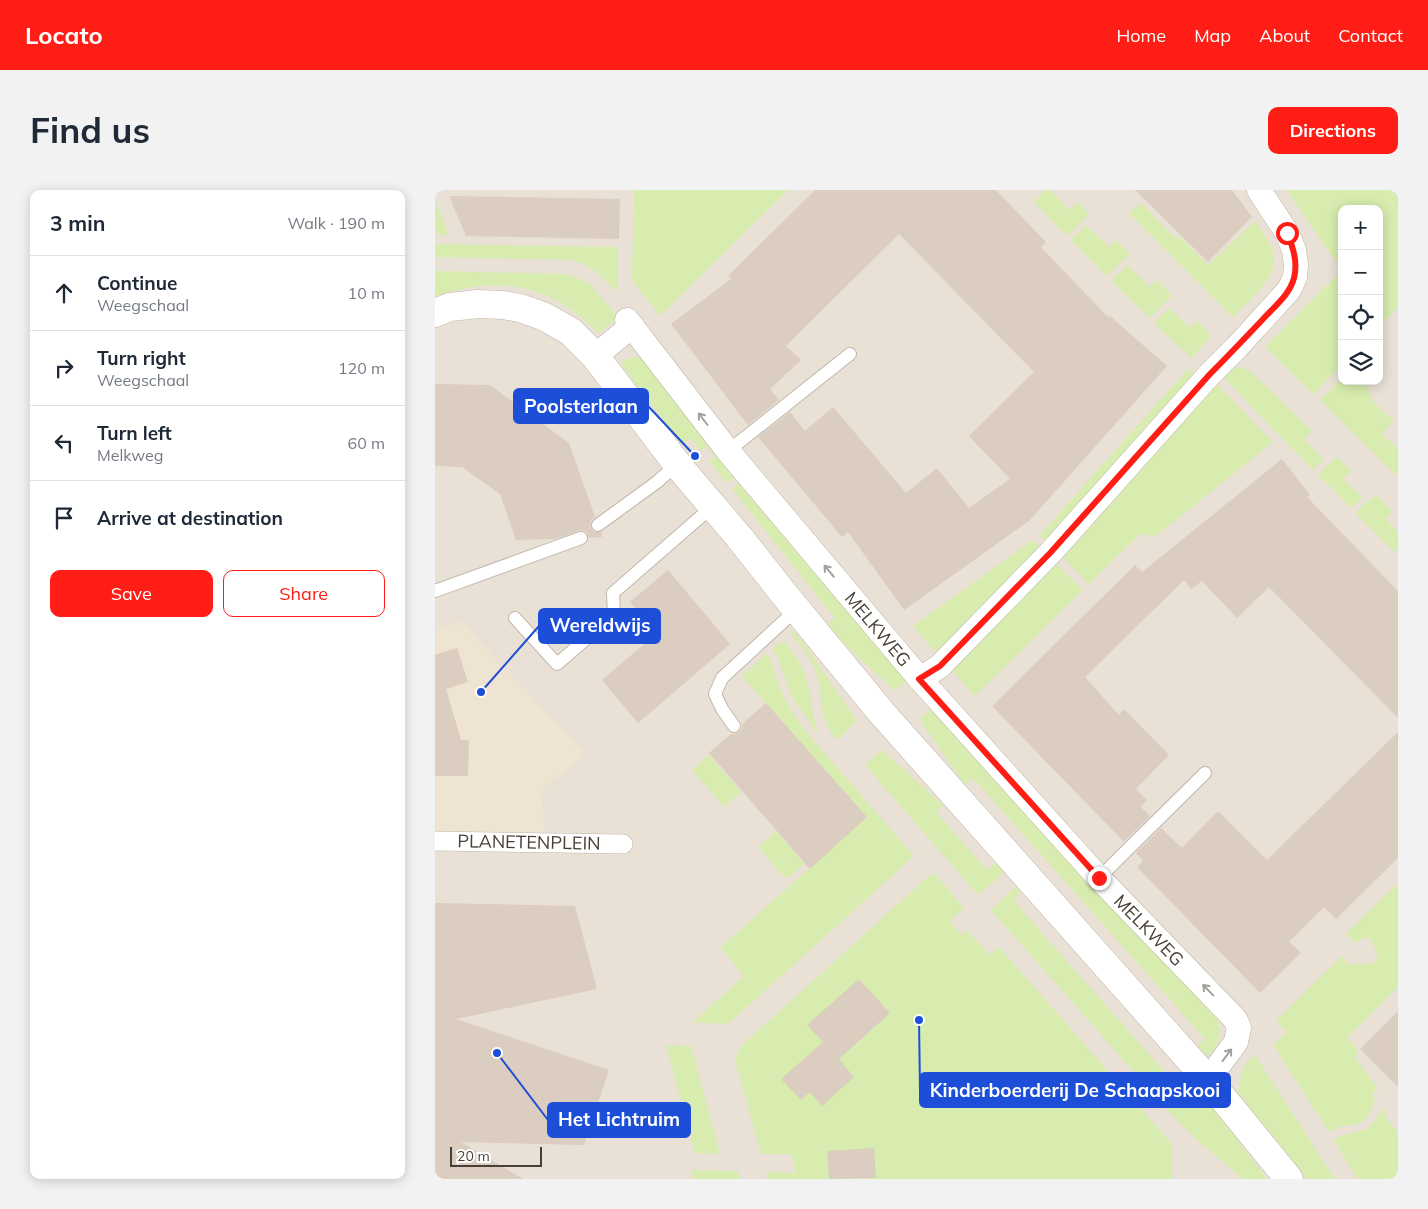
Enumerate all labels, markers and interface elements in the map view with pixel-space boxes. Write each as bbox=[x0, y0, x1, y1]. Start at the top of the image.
text: Locato bbox=[25, 20, 103, 50]
text: Home bbox=[1116, 24, 1166, 47]
text: Map bbox=[1194, 24, 1231, 47]
text: About bbox=[1259, 24, 1310, 47]
text: Contact bbox=[1338, 24, 1403, 47]
button: Directions bbox=[1268, 107, 1398, 154]
text: Find us bbox=[30, 108, 150, 152]
map controls bbox=[1338, 205, 1383, 385]
button: + bbox=[1338, 205, 1383, 250]
text: 3 min bbox=[50, 210, 105, 236]
text: Walk · 190 m bbox=[287, 213, 385, 233]
route start bbox=[1276, 222, 1299, 245]
button: − bbox=[1338, 250, 1383, 295]
text: Continue bbox=[97, 271, 177, 295]
icon: ahead bbox=[50, 279, 78, 307]
text: 10 m bbox=[348, 283, 385, 303]
text: Weegschaal bbox=[97, 295, 189, 315]
button: locate bbox=[1338, 295, 1383, 340]
button: layers bbox=[1338, 340, 1383, 385]
text: Turn right bbox=[97, 346, 186, 370]
icon: right bbox=[50, 354, 78, 382]
text: 120 m bbox=[338, 358, 385, 378]
text: Weegschaal bbox=[97, 370, 189, 390]
callout: Poolsterlaan bbox=[514, 389, 648, 423]
text: Poolsterlaan bbox=[524, 394, 638, 418]
one-way arrow bbox=[698, 413, 709, 426]
text: Turn left bbox=[97, 421, 172, 445]
icon: left bbox=[50, 429, 78, 457]
text: 60 m bbox=[348, 433, 385, 453]
text: Melkweg bbox=[97, 445, 163, 465]
icon: arrive bbox=[50, 504, 78, 532]
text: Arrive at destination bbox=[97, 506, 283, 530]
one-way arrow bbox=[823, 565, 835, 578]
button: Save bbox=[50, 570, 213, 617]
button: Share bbox=[223, 570, 385, 617]
street label: MELKWEG bbox=[840, 587, 916, 671]
callout: Wereldwijs bbox=[539, 609, 660, 643]
text: Wereldwijs bbox=[549, 613, 651, 637]
street label: PLANETENPLEIN bbox=[457, 829, 601, 855]
route end bbox=[1088, 867, 1111, 890]
street label: MELKWEG bbox=[1109, 889, 1189, 971]
one-way arrow bbox=[1202, 984, 1214, 997]
one-way arrow bbox=[1222, 1048, 1232, 1062]
callout: Kinderboerderij De Schaapskooi bbox=[920, 1073, 1230, 1107]
text: Kinderboerderij De Schaapskooi bbox=[930, 1078, 1220, 1102]
callout: Het Lichtruim bbox=[548, 1103, 690, 1137]
text: Het Lichtruim bbox=[558, 1107, 680, 1131]
scale bar bbox=[450, 1144, 543, 1167]
text: 20 m bbox=[457, 1147, 490, 1165]

